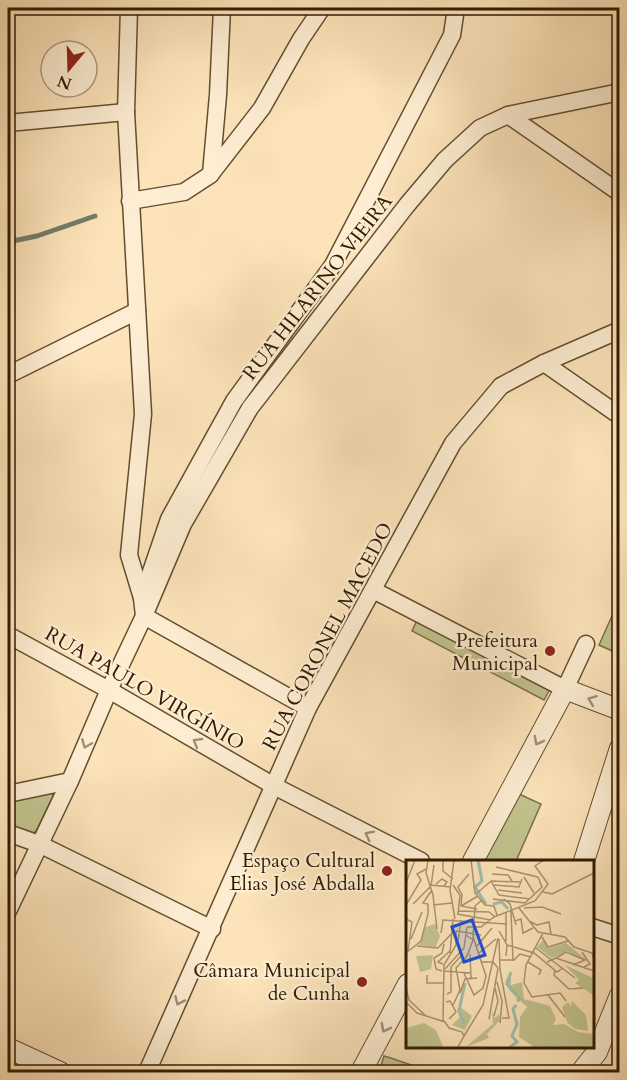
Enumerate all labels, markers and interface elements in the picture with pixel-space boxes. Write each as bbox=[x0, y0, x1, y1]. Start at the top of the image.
north arrow bbox=[39, 39, 99, 99]
text: N bbox=[54, 70, 75, 95]
street label: RUA HILARINO VIEIRA bbox=[236, 188, 399, 386]
street label: RUA CORONEL MACEDO bbox=[256, 517, 399, 755]
street label: RUA PAULO VIRGÍNIO bbox=[40, 620, 249, 757]
place label: Prefeitura Municipal bbox=[452, 627, 538, 677]
marker: Prefeitura Municipal bbox=[543, 644, 557, 658]
one-way arrow bbox=[588, 694, 598, 707]
one-way arrow bbox=[534, 734, 545, 745]
one-way arrow bbox=[193, 737, 203, 749]
one-way arrow bbox=[81, 738, 93, 749]
one-way arrow bbox=[364, 830, 375, 842]
place label: Espaço Cultural Elias José Abdalla bbox=[229, 847, 375, 897]
inset map bbox=[406, 860, 594, 1047]
marker: Espaço Cultural Elias José Abdalla bbox=[380, 864, 394, 878]
place label: Câmara Municipal de Cunha bbox=[193, 957, 350, 1007]
marker: Câmara Municipal de Cunha bbox=[355, 975, 369, 989]
one-way arrow bbox=[174, 995, 186, 1006]
one-way arrow bbox=[381, 1022, 392, 1033]

